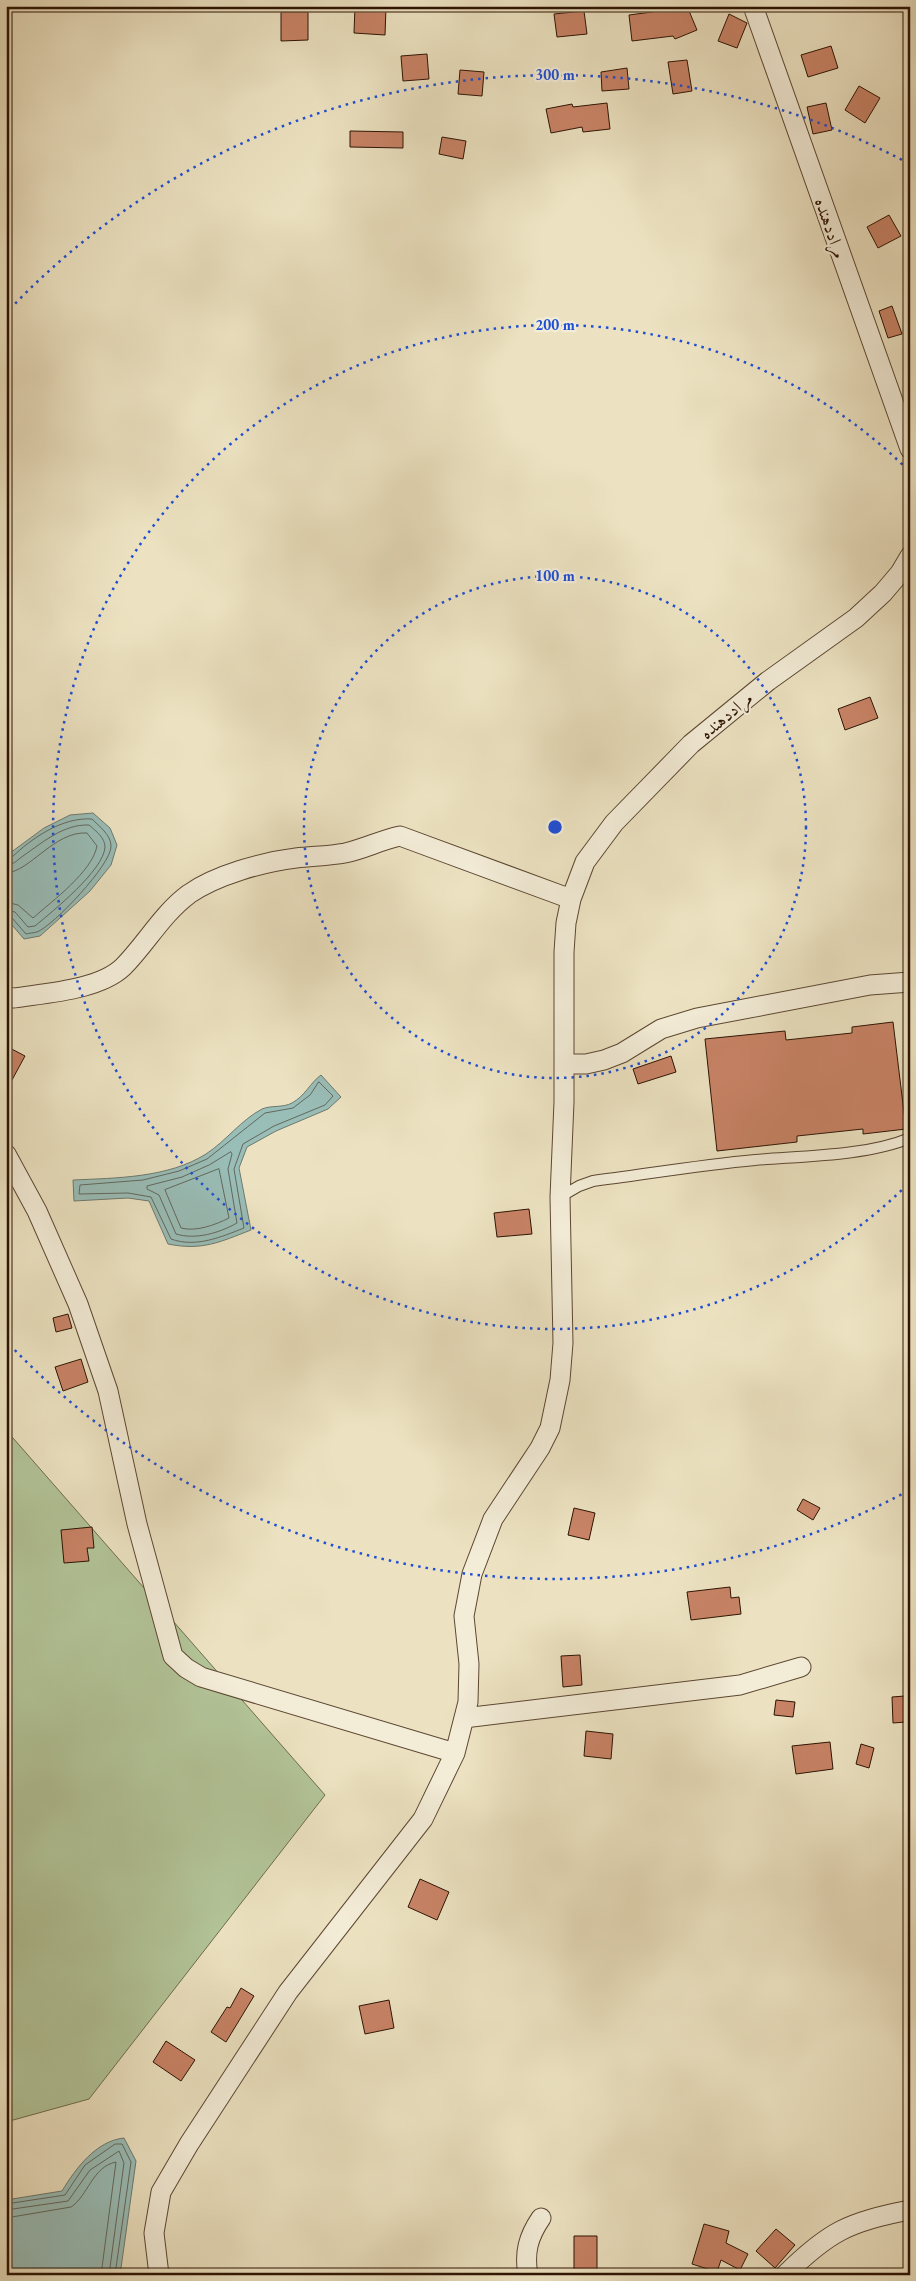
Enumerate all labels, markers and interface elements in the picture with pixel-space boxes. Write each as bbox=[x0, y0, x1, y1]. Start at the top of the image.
text: 300 m bbox=[535, 65, 575, 84]
street label: مراددهنده bbox=[808, 195, 852, 262]
text: 200 m bbox=[535, 315, 575, 334]
text: 100 m bbox=[535, 566, 575, 585]
street label: مراددهنده bbox=[695, 686, 759, 745]
centre of rings bbox=[546, 818, 564, 836]

